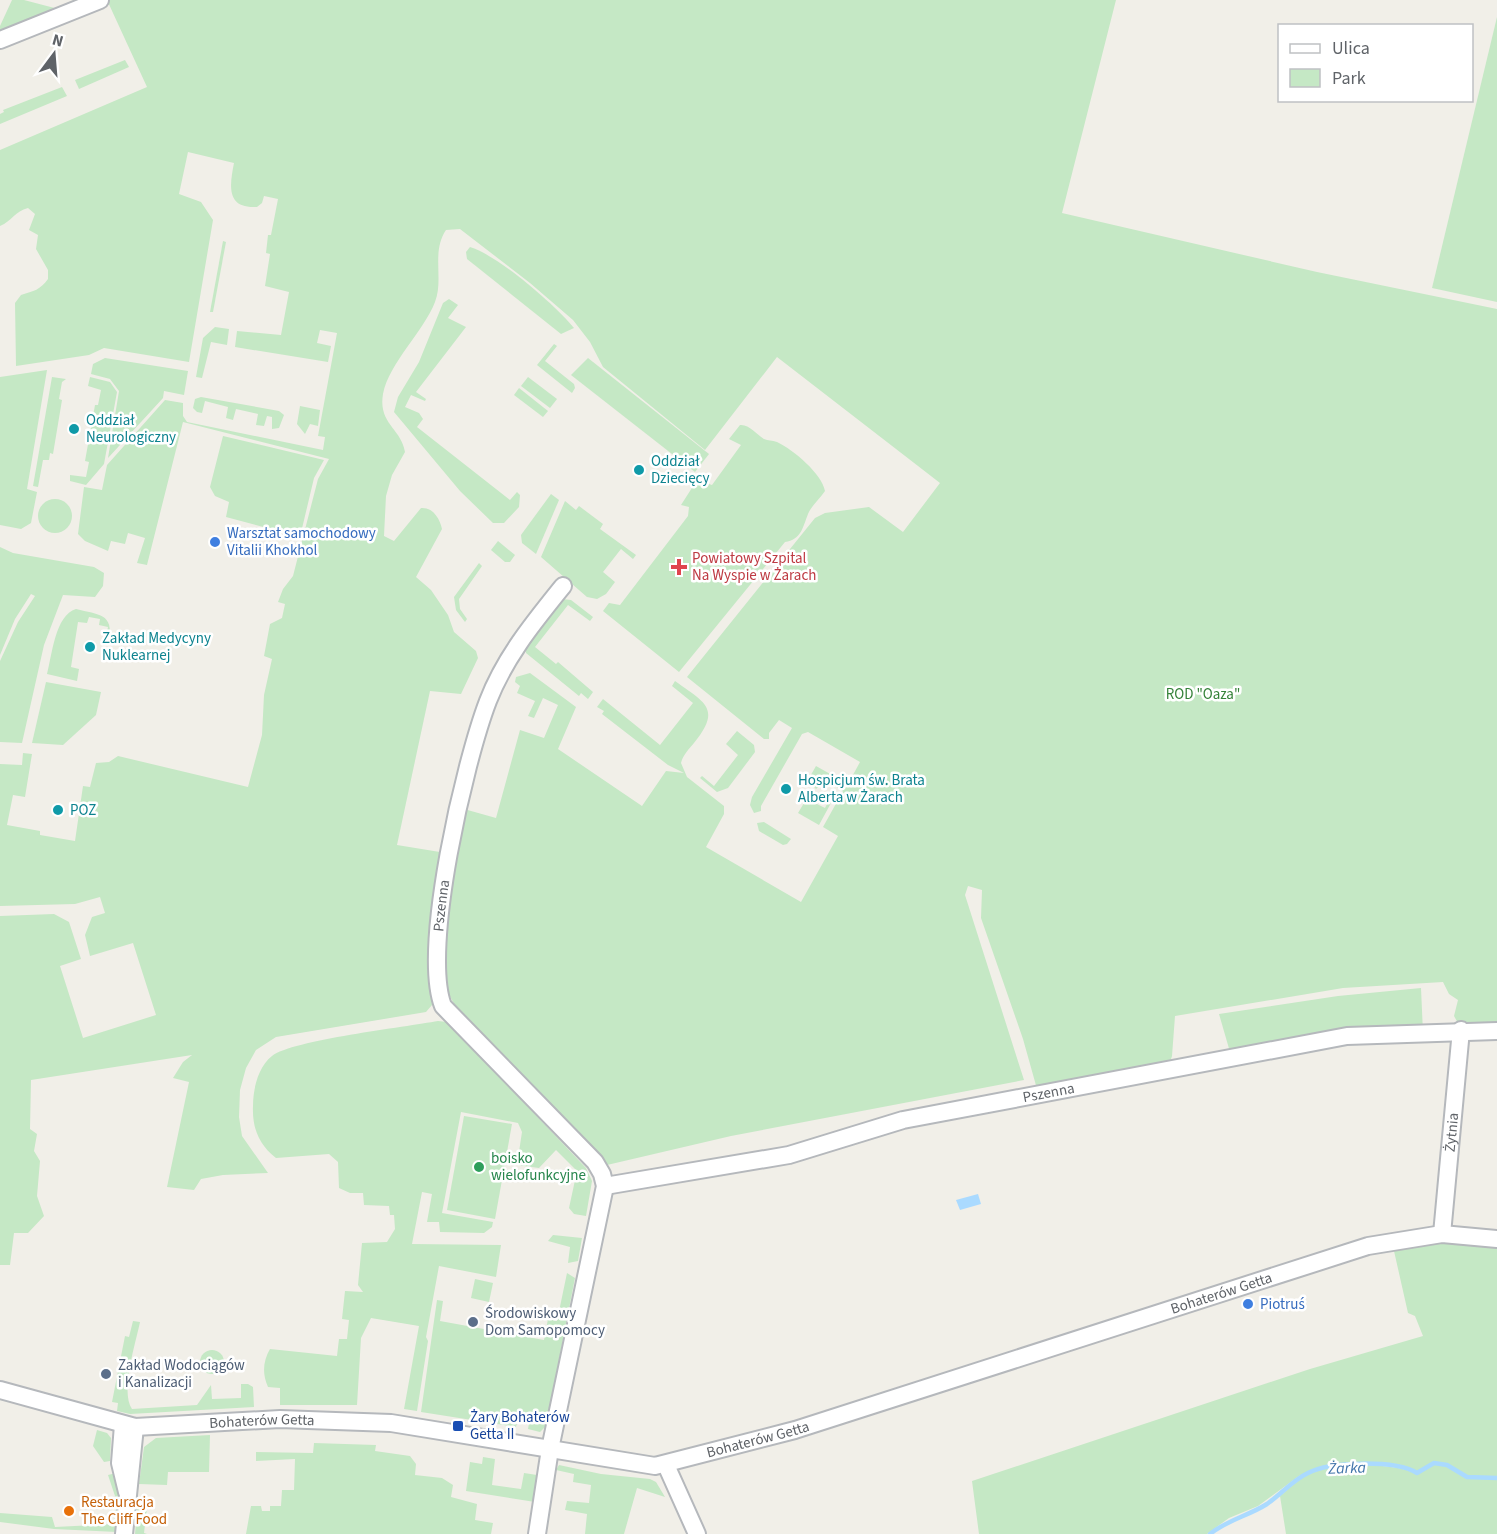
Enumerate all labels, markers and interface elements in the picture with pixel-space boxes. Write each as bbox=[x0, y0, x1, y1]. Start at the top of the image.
north arrow bbox=[24, 24, 84, 84]
legend bbox=[1278, 24, 1473, 102]
text: N bbox=[50, 29, 66, 53]
text: Ulica bbox=[1332, 36, 1370, 61]
text: Park bbox=[1332, 66, 1366, 91]
place label: Oddział Neurologiczny bbox=[86, 410, 176, 448]
marker: Oddział Neurologiczny bbox=[67, 422, 81, 436]
place label: Oddział Dziecięcy bbox=[651, 451, 710, 489]
marker: Oddział Dziecięcy bbox=[632, 463, 646, 477]
place label: Warsztat samochodowy Vitalii Khokhol bbox=[227, 523, 376, 561]
marker: Warsztat samochodowy Vitalii Khokhol bbox=[208, 535, 222, 549]
place label: Powiatowy Szpital Na Wyspie w Żarach bbox=[692, 548, 816, 586]
marker: Powiatowy Szpital Na Wyspie w Żarach bbox=[670, 558, 688, 576]
place label: Zakład Medycyny Nuklearnej bbox=[102, 628, 211, 666]
marker: Zakład Medycyny Nuklearnej bbox=[83, 640, 97, 654]
park label: ROD "Oaza" bbox=[1166, 684, 1240, 705]
place label: Hospicjum św. Brata Alberta w Żarach bbox=[798, 770, 925, 808]
marker: Hospicjum św. Brata Alberta w Żarach bbox=[779, 782, 793, 796]
place label: POZ bbox=[70, 800, 96, 821]
marker: POZ bbox=[51, 803, 65, 817]
street label: Pszenna bbox=[428, 878, 455, 933]
street label: Pszenna bbox=[1021, 1078, 1076, 1108]
street label: Żytnia bbox=[1440, 1112, 1464, 1153]
place label: boisko wielofunkcyjne bbox=[491, 1148, 586, 1186]
marker: boisko wielofunkcyjne bbox=[472, 1160, 486, 1174]
street label: Bohaterów Getta bbox=[1168, 1267, 1275, 1320]
place label: Piotruś bbox=[1260, 1294, 1305, 1315]
marker: Piotruś bbox=[1241, 1297, 1255, 1311]
place label: Środowiskowy Dom Samopomocy bbox=[485, 1303, 605, 1341]
marker: Środowiskowy Dom Samopomocy bbox=[466, 1315, 480, 1329]
place label: Zakład Wodociągów i Kanalizacji bbox=[118, 1355, 245, 1393]
marker: Zakład Wodociągów i Kanalizacji bbox=[99, 1367, 113, 1381]
place label: Żary Bohaterów Getta II bbox=[470, 1407, 570, 1445]
street label: Bohaterów Getta bbox=[209, 1409, 315, 1434]
street label: Bohaterów Getta bbox=[704, 1416, 812, 1463]
marker: Żary Bohaterów Getta II bbox=[451, 1419, 465, 1433]
water label: Żarka bbox=[1327, 1456, 1367, 1480]
place label: Restauracja The Cliff Food bbox=[81, 1492, 167, 1530]
marker: Restauracja The Cliff Food bbox=[62, 1504, 76, 1518]

